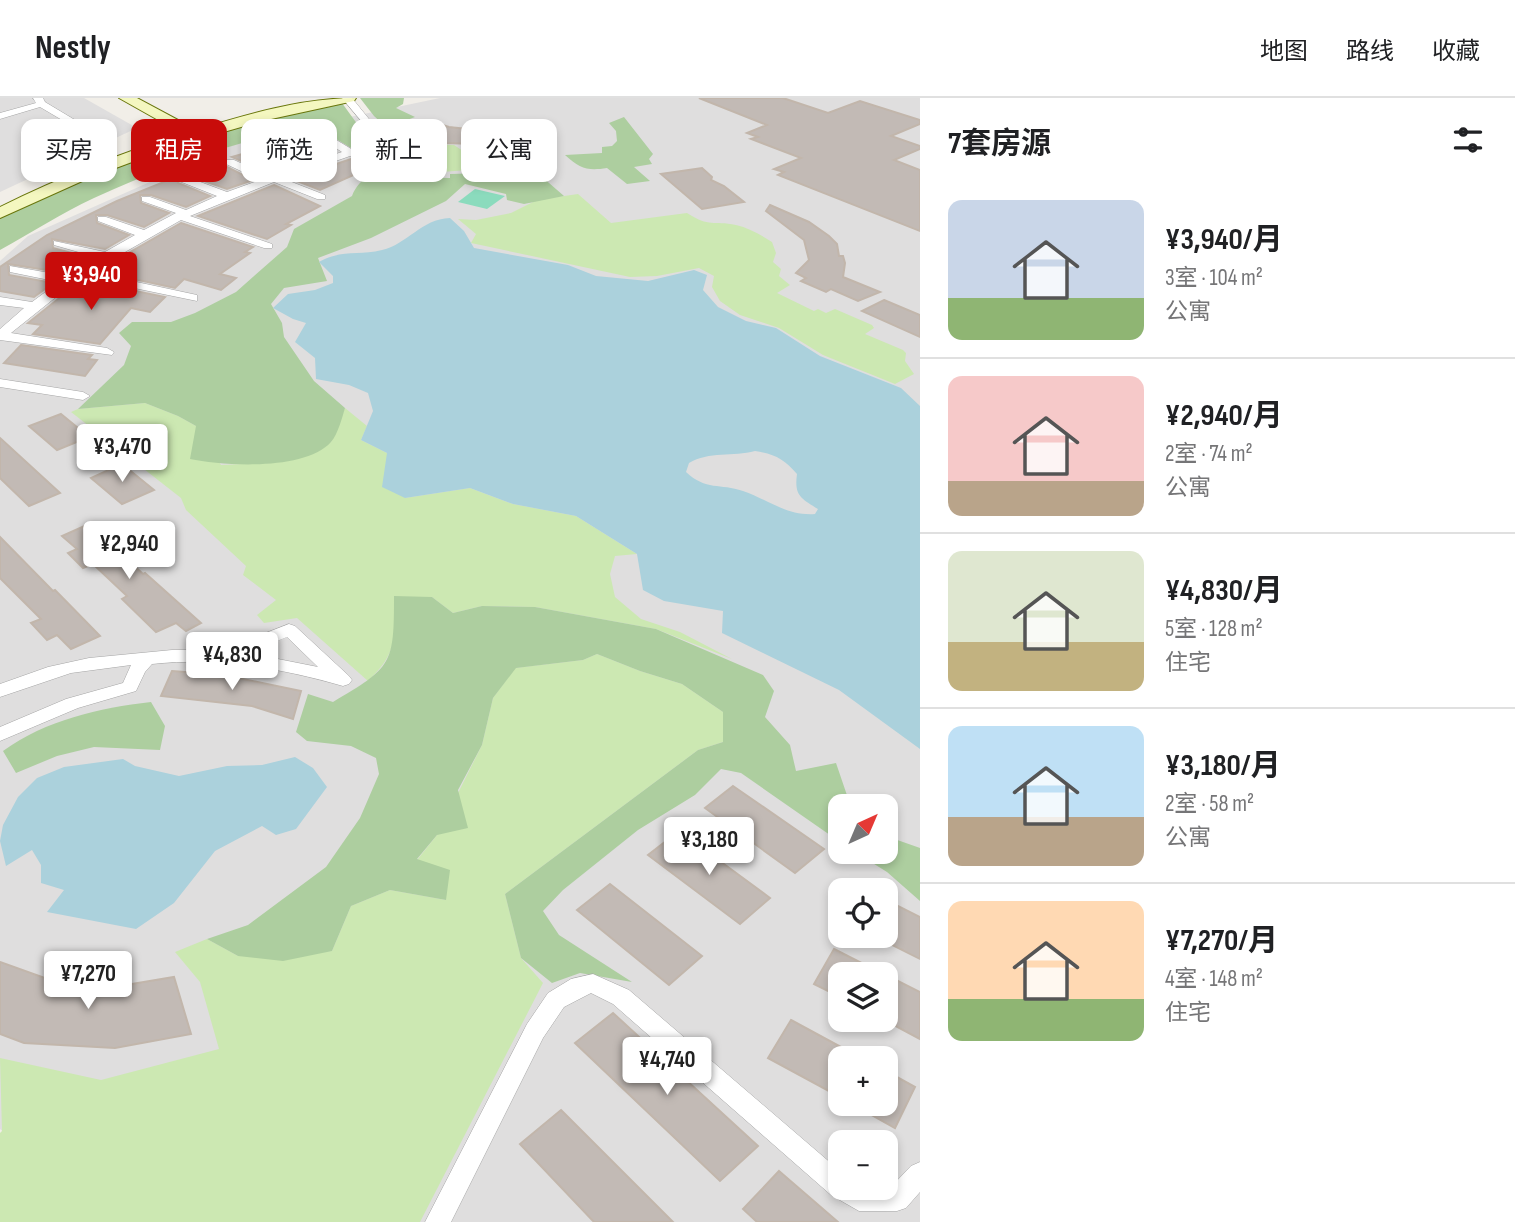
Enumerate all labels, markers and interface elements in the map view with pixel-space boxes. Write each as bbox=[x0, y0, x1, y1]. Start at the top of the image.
text: Nestly bbox=[35, 28, 111, 68]
text: 地图 bbox=[1260, 37, 1308, 66]
text: 路线 bbox=[1346, 37, 1394, 66]
text: 收藏 bbox=[1432, 37, 1480, 66]
chip: 买房 bbox=[21, 119, 117, 182]
chip: 租房 bbox=[131, 119, 227, 182]
chip: 筛选 bbox=[241, 119, 337, 182]
chip: 新上 bbox=[351, 119, 447, 182]
chip: 公寓 bbox=[461, 119, 557, 182]
icon: filters bbox=[1449, 121, 1487, 159]
text: 7套房源 bbox=[948, 126, 1051, 162]
text: ¥3,940/月 bbox=[1165, 222, 1283, 258]
icon: home bbox=[1004, 228, 1088, 312]
pin: ¥3,940 bbox=[34, 252, 148, 312]
text: ¥3,940 bbox=[61, 261, 121, 289]
text: 3室 · 104 m² bbox=[1165, 264, 1263, 292]
text: 公寓 bbox=[1165, 298, 1211, 326]
text: ¥2,940/月 bbox=[1165, 398, 1283, 434]
icon: home bbox=[1004, 404, 1088, 488]
pin: ¥3,470 bbox=[65, 424, 179, 484]
text: ¥3,470 bbox=[93, 433, 151, 461]
text: 2室 · 74 m² bbox=[1165, 440, 1253, 468]
text: 公寓 bbox=[1165, 474, 1211, 502]
pin: ¥2,940 bbox=[72, 522, 186, 581]
text: ¥2,940 bbox=[99, 530, 159, 558]
text: ¥4,830/月 bbox=[1165, 573, 1283, 609]
icon: home bbox=[1004, 579, 1088, 663]
text: 5室 · 128 m² bbox=[1165, 615, 1263, 643]
pin: ¥4,830 bbox=[175, 632, 289, 692]
text: ¥4,830 bbox=[202, 641, 262, 669]
text: 住宅 bbox=[1165, 649, 1211, 677]
text: ¥3,180/月 bbox=[1165, 748, 1281, 784]
icon: home bbox=[1004, 754, 1088, 838]
text: 2室 · 58 m² bbox=[1165, 790, 1254, 818]
north arrow bbox=[828, 794, 898, 864]
map controls bbox=[828, 794, 898, 1200]
pin: ¥3,180 bbox=[652, 818, 766, 877]
text: 公寓 bbox=[1165, 824, 1211, 852]
text: ¥3,180 bbox=[680, 826, 738, 854]
button: locate bbox=[828, 878, 898, 948]
text: ¥7,270/月 bbox=[1165, 923, 1278, 959]
icon: home bbox=[1004, 929, 1088, 1013]
pin: ¥7,270 bbox=[31, 951, 145, 1011]
text: ¥7,270 bbox=[60, 960, 116, 988]
button: layers bbox=[828, 962, 898, 1032]
text: 4室 · 148 m² bbox=[1165, 965, 1263, 993]
text: 住宅 bbox=[1165, 999, 1211, 1027]
pin: ¥4,740 bbox=[610, 1038, 724, 1097]
text: ¥4,740 bbox=[638, 1046, 696, 1074]
button: + bbox=[828, 1046, 898, 1116]
button: − bbox=[828, 1130, 898, 1200]

